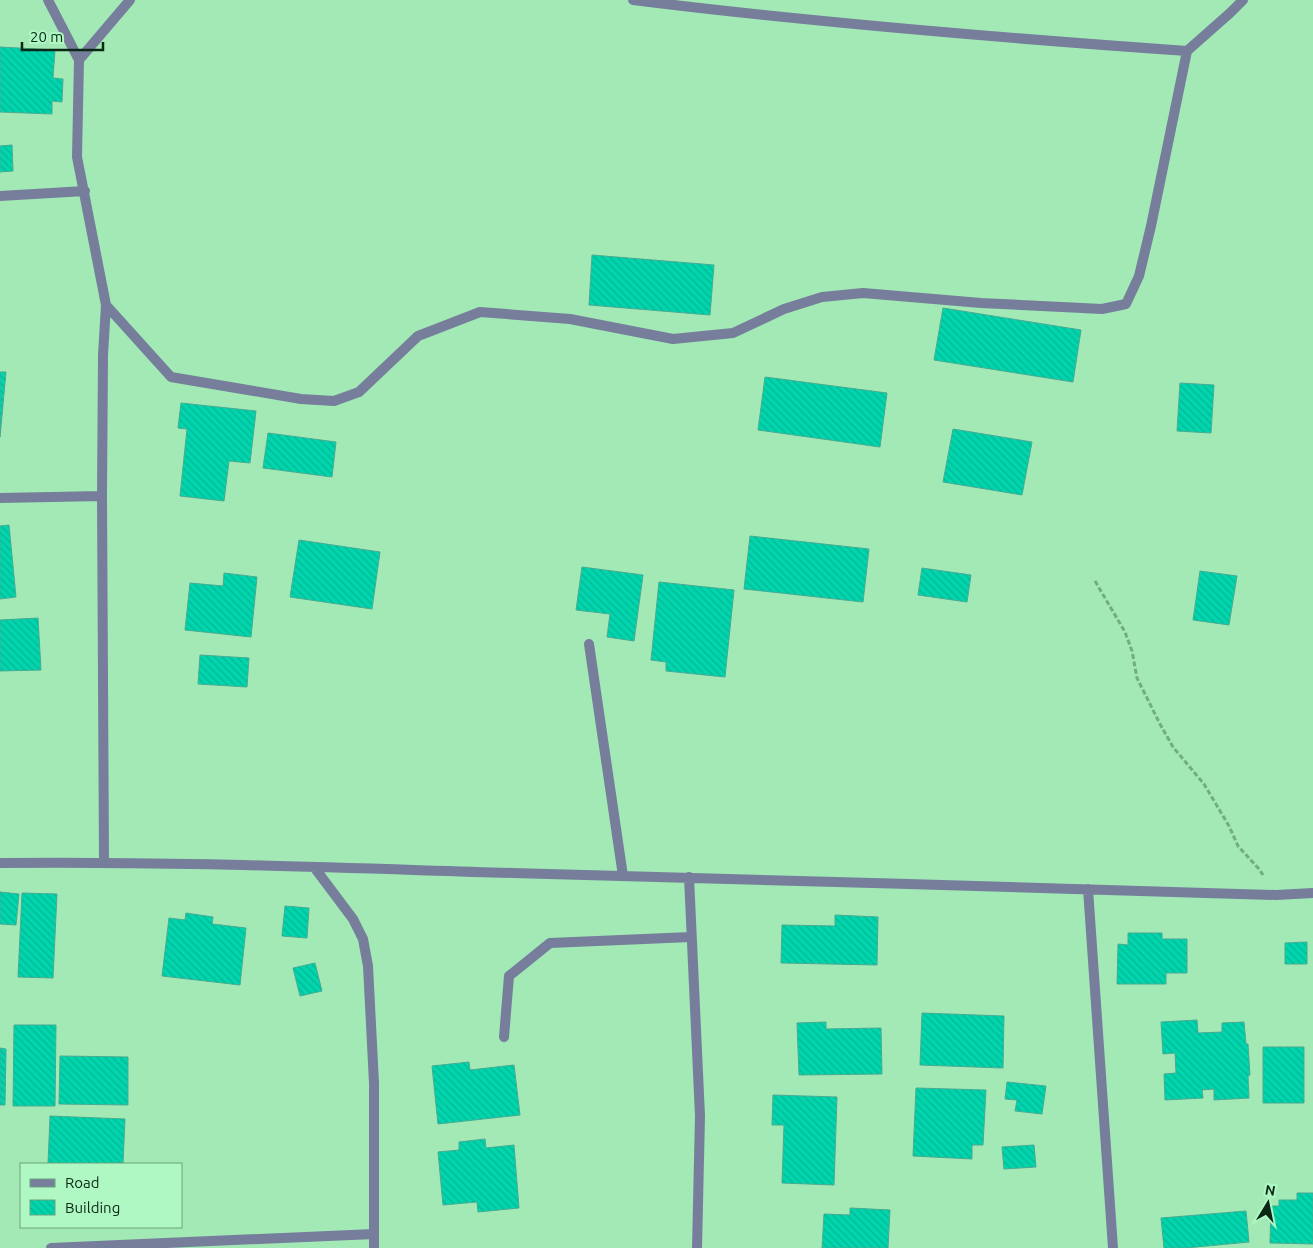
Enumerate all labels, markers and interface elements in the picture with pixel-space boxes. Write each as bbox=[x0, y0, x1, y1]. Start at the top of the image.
scale bar bbox=[22, 20, 104, 52]
text: 20 m bbox=[30, 28, 63, 45]
legend bbox=[20, 1163, 182, 1228]
text: Road bbox=[65, 1174, 100, 1191]
north arrow bbox=[1243, 1178, 1293, 1228]
text: N bbox=[1264, 1181, 1277, 1199]
text: Building bbox=[65, 1199, 120, 1216]

